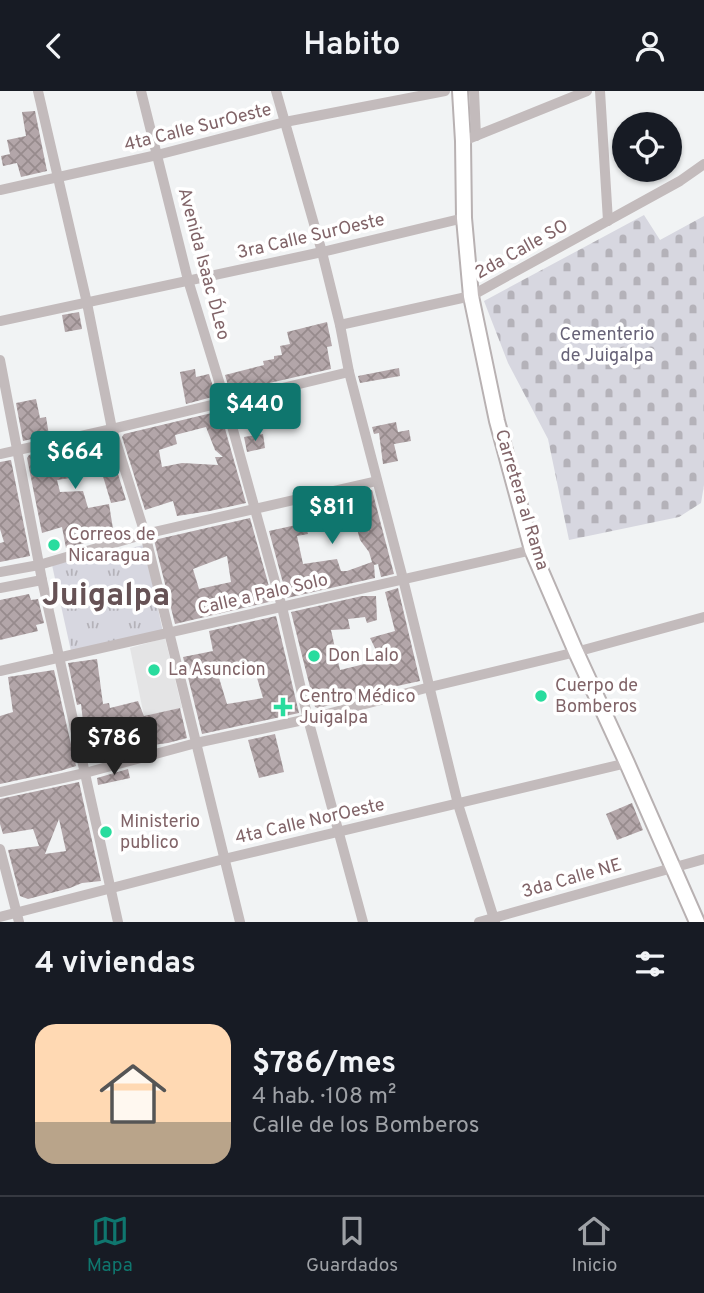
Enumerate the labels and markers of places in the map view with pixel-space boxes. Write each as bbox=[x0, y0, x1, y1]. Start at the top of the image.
pin: $440 bbox=[214, 383, 296, 443]
pin: $664 bbox=[34, 431, 116, 491]
pin: $811 bbox=[291, 487, 373, 546]
place label: Correos de Nicaragua bbox=[68, 524, 156, 568]
marker: Correos de Nicaragua bbox=[46, 537, 62, 553]
place label: Don Lalo bbox=[328, 645, 399, 668]
marker: Don Lalo bbox=[306, 648, 322, 664]
place label: La Asuncion bbox=[168, 659, 266, 682]
marker: La Asuncion bbox=[146, 662, 162, 678]
place label: Cuerpo de Bomberos bbox=[555, 675, 638, 719]
place label: Centro Médico Juigalpa bbox=[299, 686, 415, 730]
marker: Cuerpo de Bomberos bbox=[533, 688, 549, 704]
marker: Centro Médico Juigalpa bbox=[273, 697, 293, 717]
pin: $786 bbox=[73, 717, 155, 777]
place label: Ministerio publico bbox=[120, 811, 200, 855]
marker: Ministerio publico bbox=[98, 824, 114, 840]

